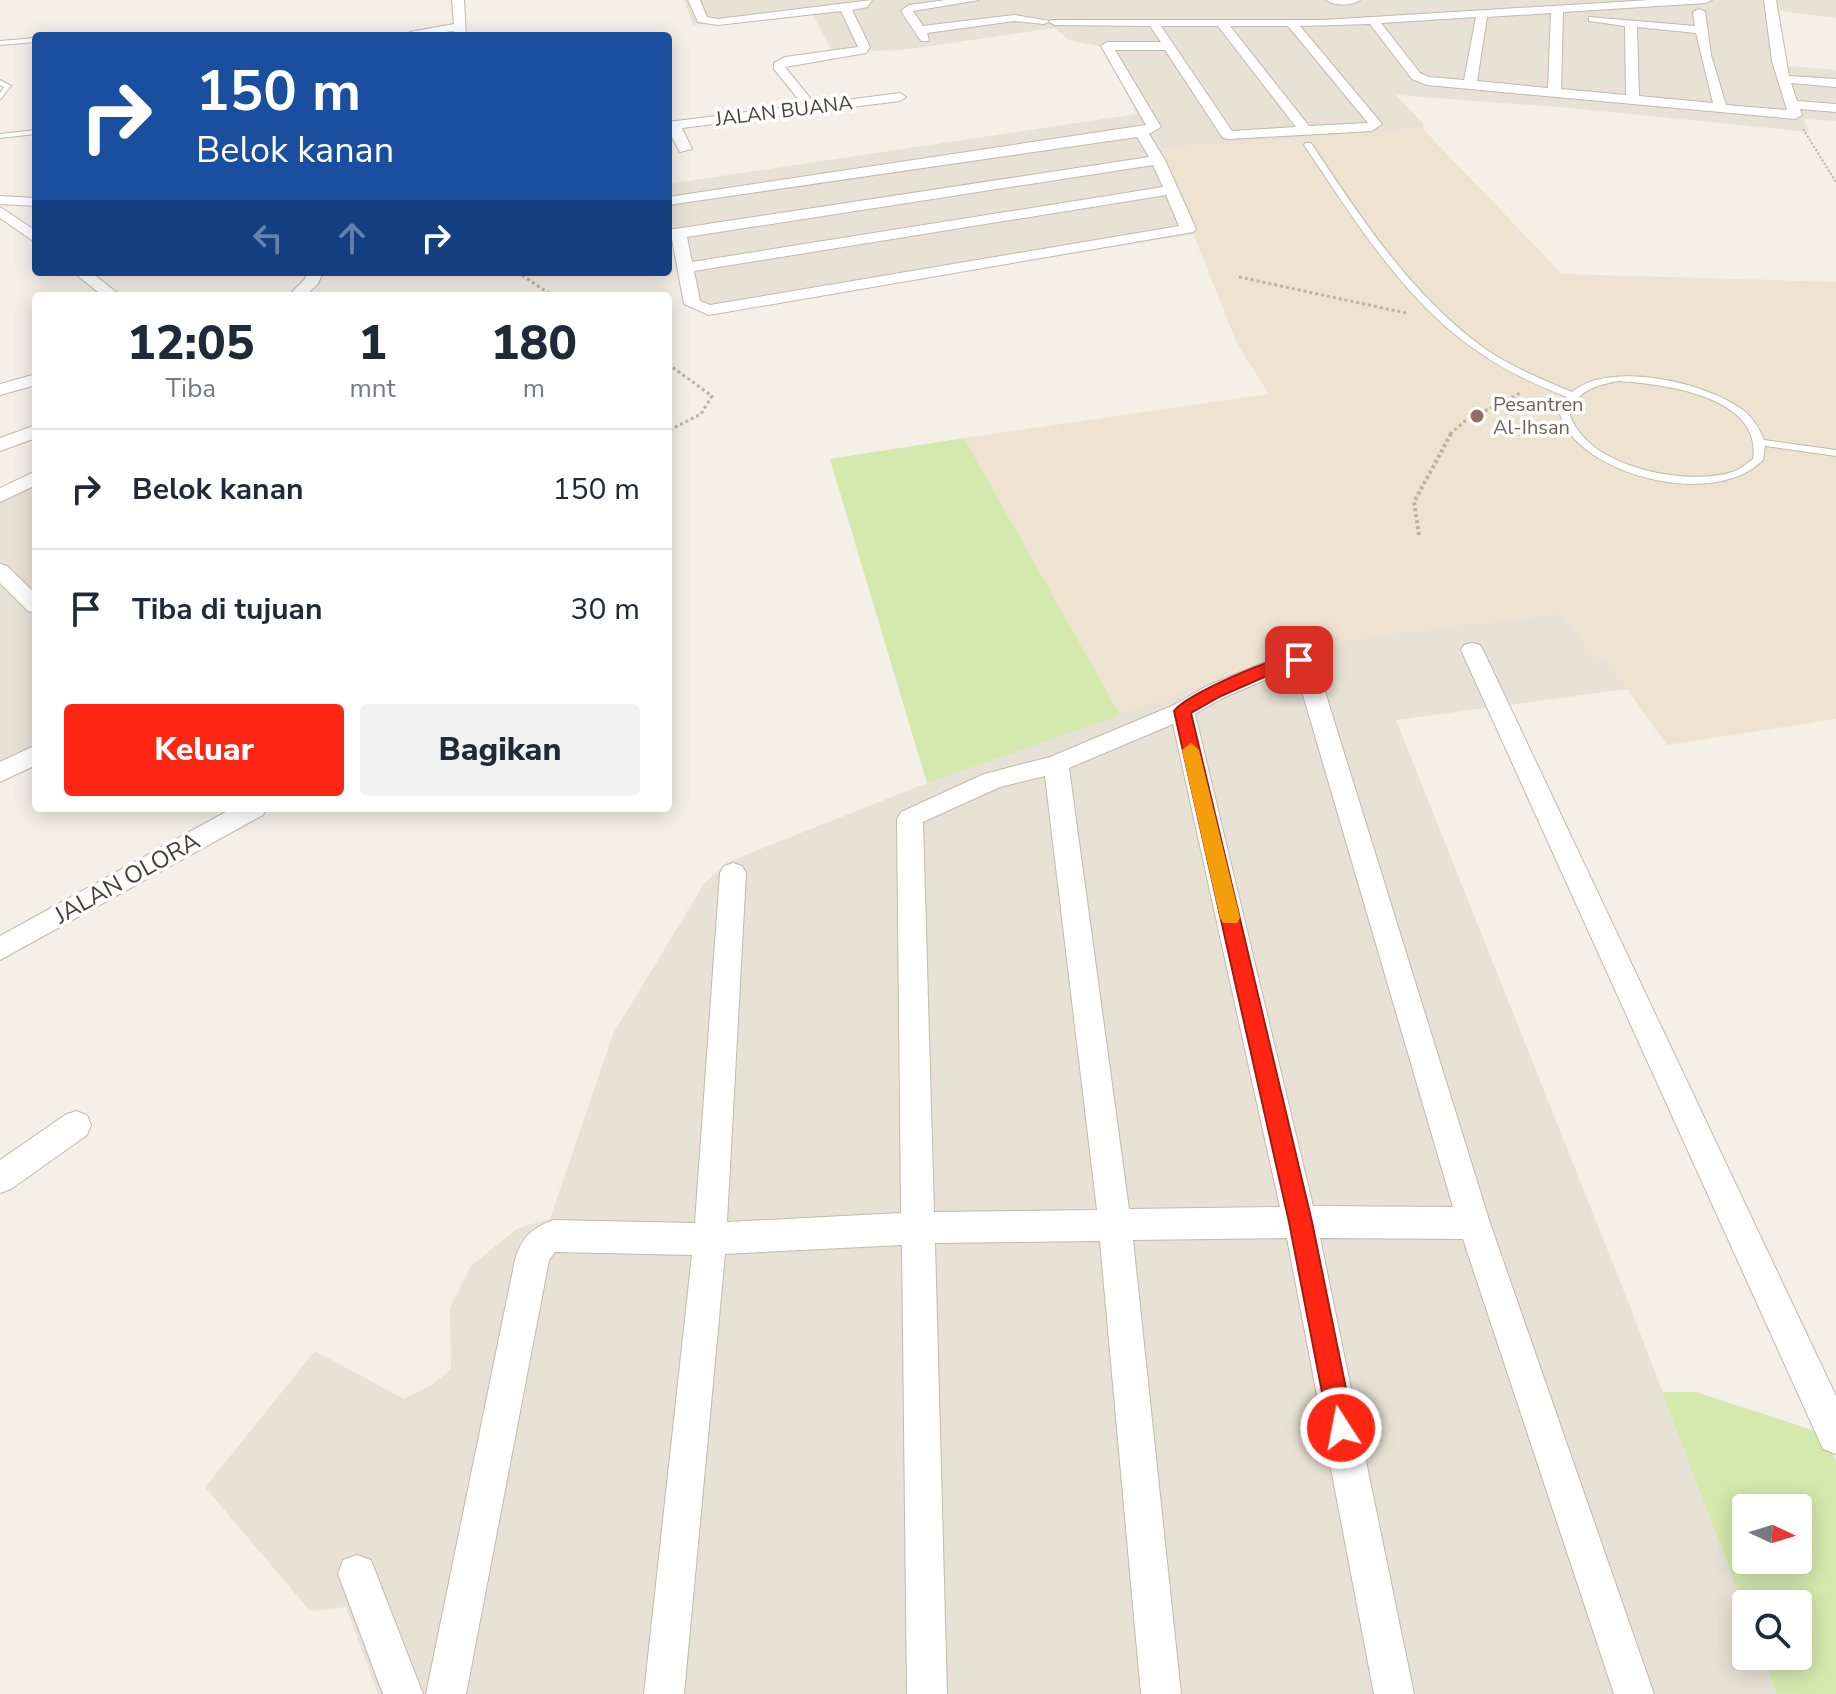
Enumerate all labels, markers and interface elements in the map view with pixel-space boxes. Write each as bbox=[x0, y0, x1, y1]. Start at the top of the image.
text: 150 m bbox=[196, 53, 361, 130]
icon: right bbox=[64, 64, 168, 168]
street label: JALAN BUANA bbox=[713, 89, 855, 133]
text: Belok kanan bbox=[196, 126, 394, 175]
icon: left bbox=[246, 216, 290, 260]
icon: ahead bbox=[330, 216, 374, 260]
icon: right bbox=[414, 216, 458, 260]
text: 12:05 bbox=[127, 310, 255, 376]
text: 1 bbox=[358, 310, 387, 376]
text: 180 bbox=[491, 310, 577, 376]
text: Tiba bbox=[165, 371, 216, 406]
text: mnt bbox=[350, 371, 396, 406]
text: m bbox=[523, 371, 545, 406]
place label: Pesantren Al-Ihsan bbox=[1493, 391, 1583, 441]
marker: Pesantren Al-Ihsan bbox=[1468, 407, 1486, 425]
icon: right bbox=[64, 467, 108, 511]
text: Belok kanan bbox=[132, 469, 304, 510]
text: 150 m bbox=[553, 469, 640, 510]
icon: arrive bbox=[64, 587, 108, 631]
text: Tiba di tujuan bbox=[132, 589, 323, 630]
text: 30 m bbox=[571, 589, 640, 630]
pin bbox=[1265, 626, 1333, 694]
icon: arrive bbox=[1277, 638, 1321, 682]
button: Keluar bbox=[64, 704, 344, 796]
button: Bagikan bbox=[360, 704, 640, 796]
street label: JALAN OLORA bbox=[48, 825, 206, 932]
position arrow bbox=[1299, 1386, 1383, 1470]
north arrow bbox=[1732, 1494, 1812, 1574]
map controls bbox=[1732, 1494, 1812, 1670]
button: search bbox=[1732, 1590, 1812, 1670]

